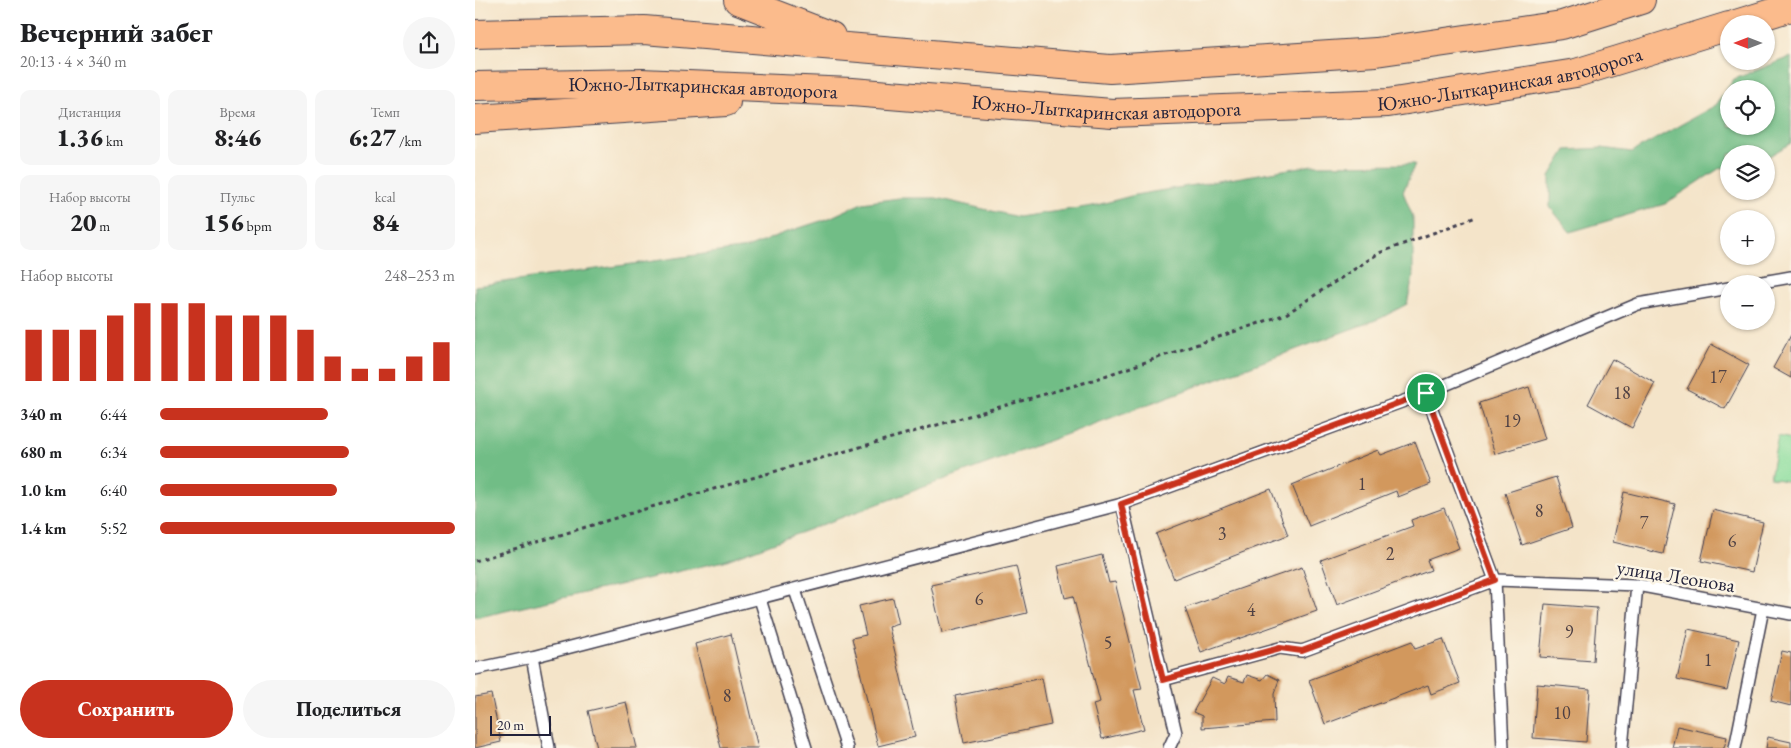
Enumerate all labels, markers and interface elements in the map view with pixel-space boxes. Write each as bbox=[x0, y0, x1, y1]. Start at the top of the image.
text: Вечерний забег bbox=[20, 14, 213, 50]
north arrow bbox=[1720, 15, 1775, 70]
map controls bbox=[1720, 15, 1775, 330]
button: share bbox=[403, 17, 455, 69]
street label: Южно-Лыткаринская автодорога bbox=[1376, 40, 1645, 116]
text: 20:13 · 4 × 340 m bbox=[20, 51, 127, 72]
street label: Южно-Лыткаринская автодорога bbox=[568, 70, 838, 104]
button: locate bbox=[1720, 80, 1775, 135]
street label: Южно-Лыткаринская автодорога bbox=[970, 89, 1241, 126]
text: Дистанция bbox=[59, 103, 121, 121]
text: Время bbox=[220, 103, 255, 121]
text: Темп bbox=[371, 103, 400, 121]
text: 1.36 bbox=[56, 121, 103, 153]
text: 8:46 bbox=[214, 121, 261, 153]
text: 6:27 bbox=[348, 121, 396, 153]
text: km bbox=[103, 132, 123, 150]
text: /km bbox=[396, 132, 422, 150]
button: layers bbox=[1720, 145, 1775, 200]
text: Набор высоты bbox=[49, 188, 131, 206]
text: Пульс bbox=[220, 188, 255, 206]
text: kcal bbox=[375, 188, 396, 206]
text: 20 bbox=[69, 206, 96, 238]
text: 156 bbox=[203, 206, 244, 238]
text: 84 bbox=[372, 206, 399, 238]
button: + bbox=[1720, 210, 1775, 265]
text: m bbox=[96, 217, 110, 235]
text: bpm bbox=[244, 217, 272, 235]
text: Набор высоты bbox=[20, 265, 113, 286]
text: 248–253 m bbox=[384, 265, 455, 286]
button: − bbox=[1720, 275, 1775, 330]
house number: 17 bbox=[1709, 365, 1727, 388]
pin bbox=[1405, 372, 1447, 414]
icon: arrive bbox=[1412, 379, 1440, 407]
house number: 18 bbox=[1613, 381, 1631, 404]
text: 340 m bbox=[20, 404, 62, 425]
text: 6:44 bbox=[100, 404, 127, 425]
house number: 19 bbox=[1503, 409, 1521, 432]
text: 680 m bbox=[20, 442, 62, 463]
text: 6:34 bbox=[100, 442, 127, 463]
house number: 1 bbox=[1358, 472, 1366, 495]
text: 1.0 km bbox=[20, 480, 66, 501]
text: 6:40 bbox=[100, 480, 127, 501]
house number: 8 bbox=[1535, 499, 1543, 522]
house number: 7 bbox=[1640, 511, 1649, 534]
text: 1.4 km bbox=[20, 518, 66, 539]
text: 5:52 bbox=[100, 518, 127, 539]
house number: 3 bbox=[1218, 522, 1226, 545]
house number: 6 bbox=[1728, 529, 1737, 552]
house number: 2 bbox=[1386, 542, 1395, 565]
street label: улица Леонова bbox=[1615, 554, 1737, 598]
house number: 6 bbox=[975, 587, 984, 610]
house number: 4 bbox=[1247, 598, 1256, 621]
house number: 9 bbox=[1565, 620, 1574, 643]
house number: 5 bbox=[1104, 631, 1112, 654]
house number: 1 bbox=[1704, 648, 1712, 671]
button: Сохранить bbox=[20, 680, 233, 738]
button: Поделиться bbox=[243, 680, 455, 738]
house number: 8 bbox=[723, 684, 731, 707]
house number: 10 bbox=[1553, 701, 1571, 724]
scale bar bbox=[490, 713, 551, 736]
text: 20 m bbox=[497, 716, 524, 734]

